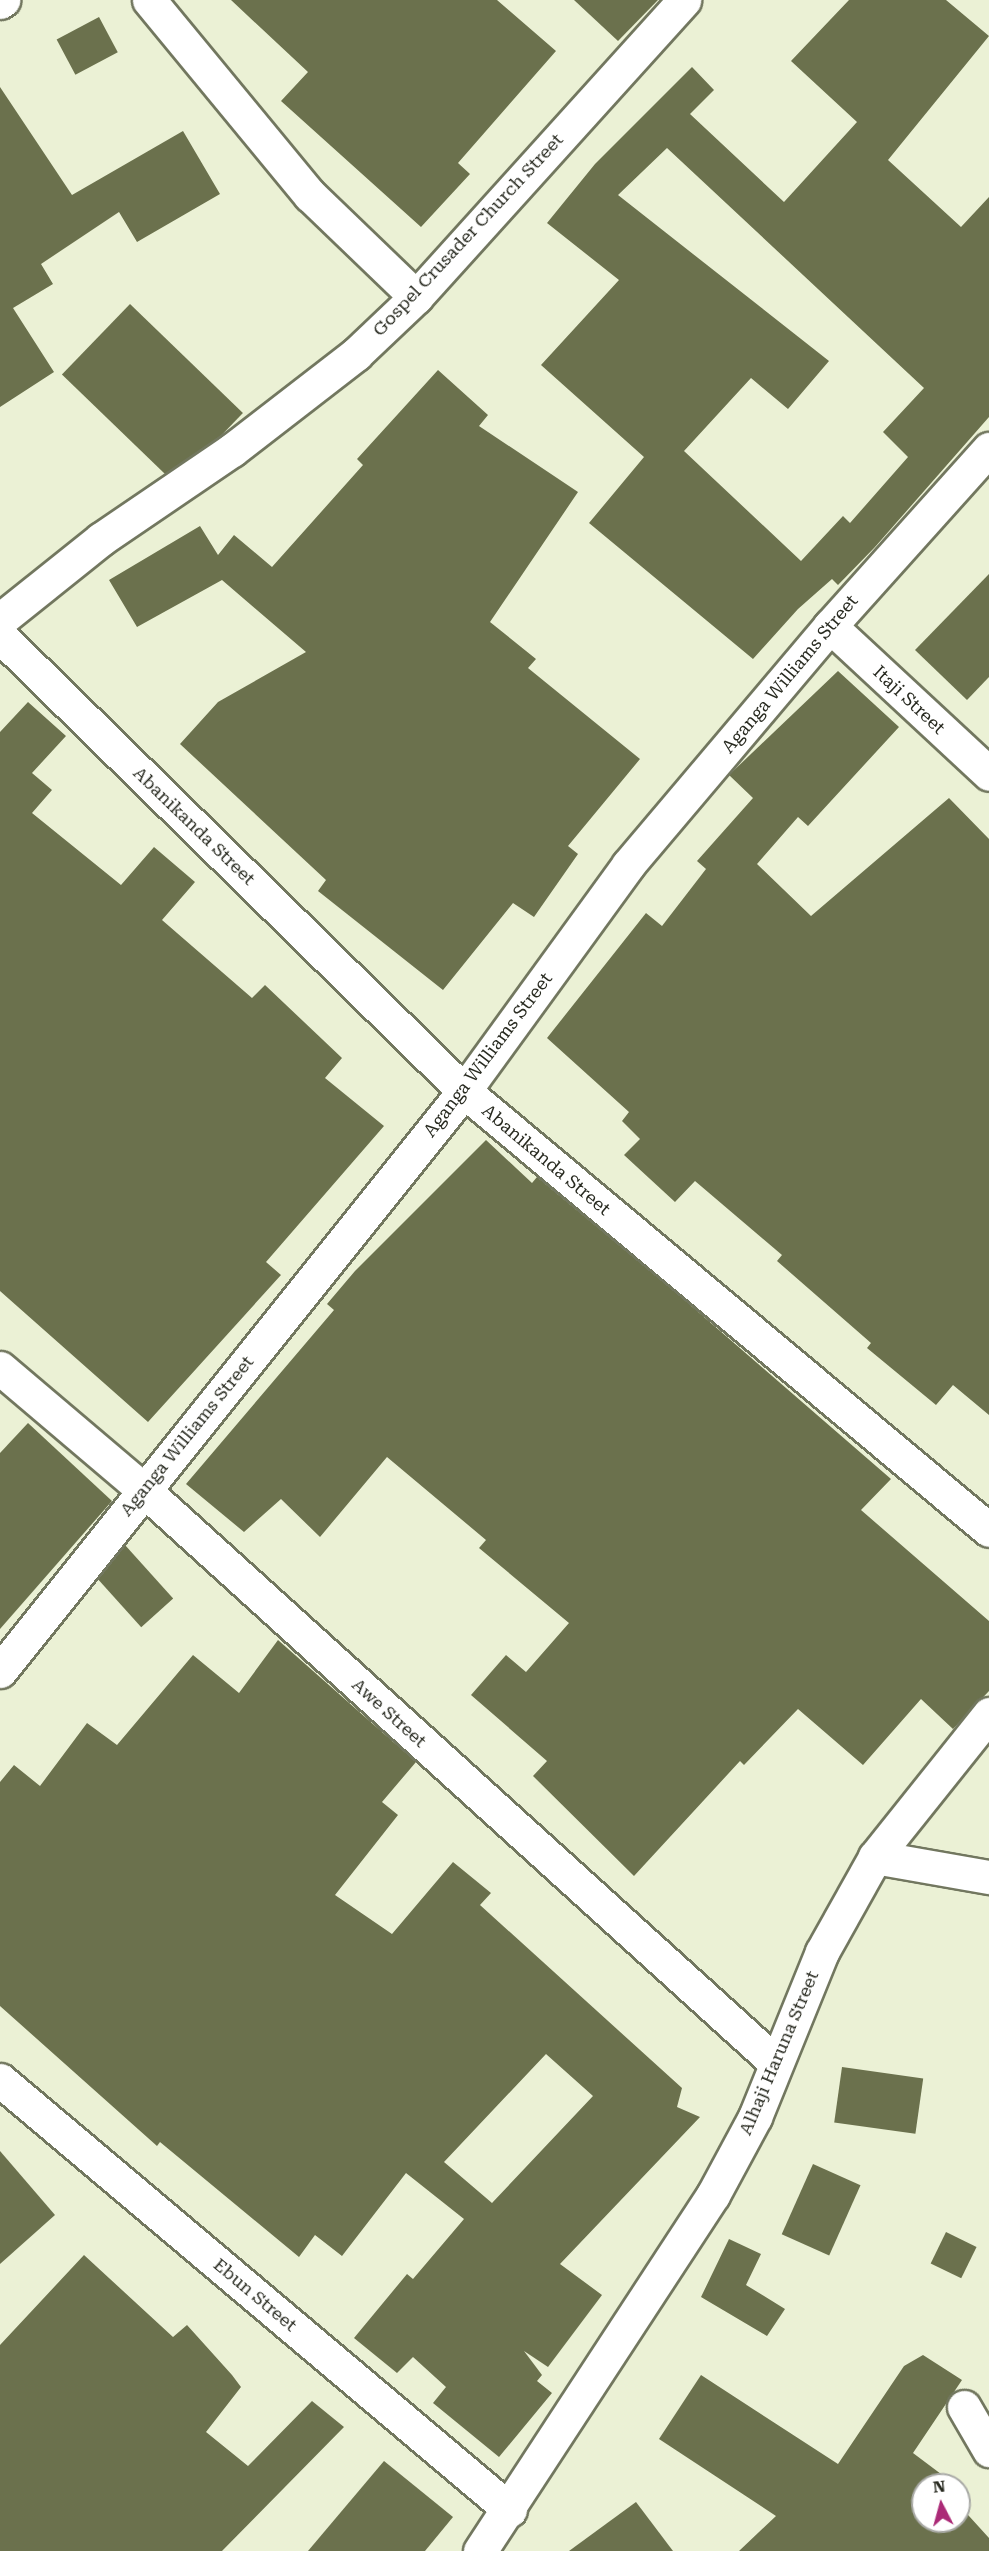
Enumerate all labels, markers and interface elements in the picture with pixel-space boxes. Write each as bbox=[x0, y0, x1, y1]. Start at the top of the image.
street label: Gospel Crusader Church Street bbox=[368, 129, 568, 341]
street label: Aganga Williams Street bbox=[717, 590, 863, 758]
street label: Itaji Street bbox=[869, 661, 949, 739]
street label: Abanikanda Street bbox=[129, 762, 259, 890]
street label: Aganga Williams Street bbox=[419, 969, 557, 1141]
street label: Abanikanda Street bbox=[477, 1100, 615, 1220]
street label: Aganga Williams Street bbox=[116, 1351, 258, 1521]
street label: Awe Street bbox=[347, 1674, 431, 1752]
street label: Alhaji Haruna Street bbox=[735, 1968, 823, 2138]
street label: Ebun Street bbox=[209, 2254, 301, 2336]
north arrow bbox=[911, 2473, 971, 2533]
text: N bbox=[932, 2476, 946, 2497]

